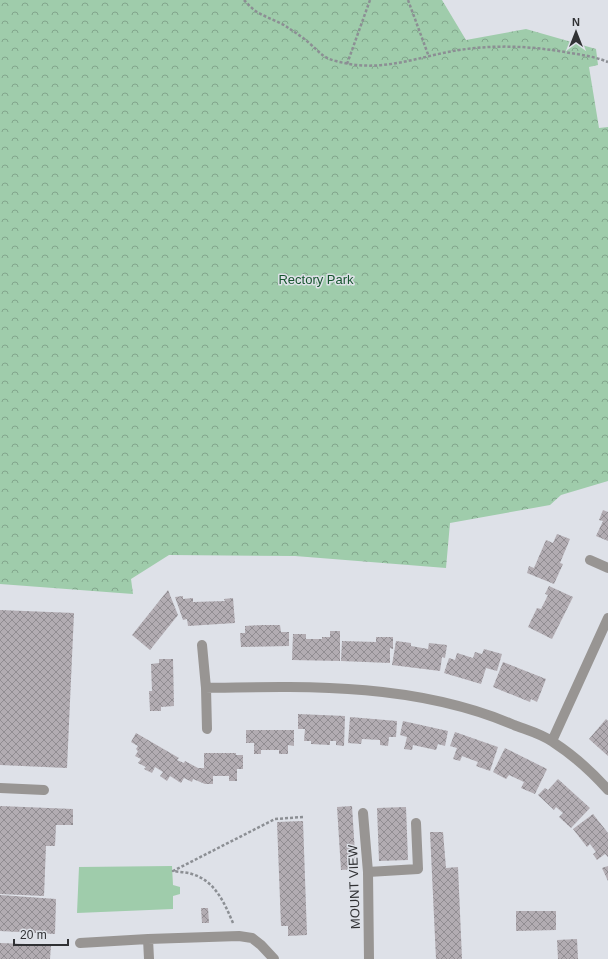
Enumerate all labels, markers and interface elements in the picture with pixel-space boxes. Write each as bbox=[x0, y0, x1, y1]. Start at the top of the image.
north arrow bbox=[556, 12, 596, 52]
text: N bbox=[572, 16, 580, 28]
park label: Rectory Park bbox=[278, 272, 354, 287]
street label: MOUNT VIEW bbox=[345, 844, 363, 929]
scale bar bbox=[14, 921, 68, 947]
text: 20 m bbox=[20, 928, 47, 942]

